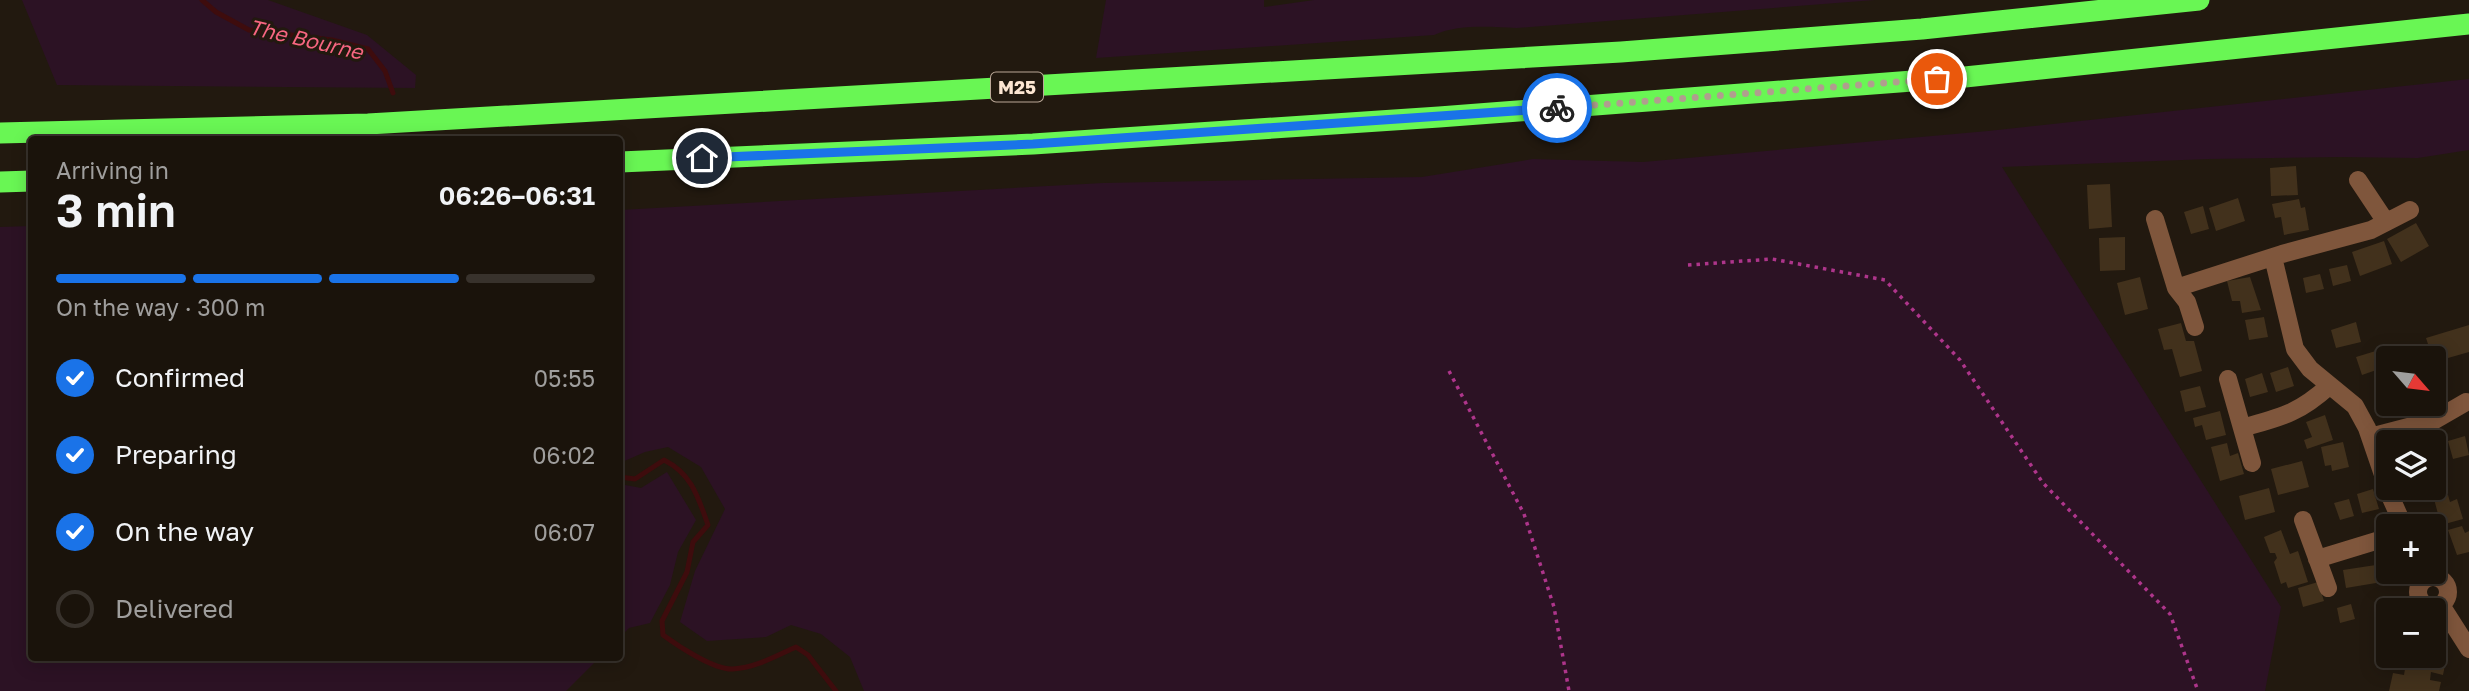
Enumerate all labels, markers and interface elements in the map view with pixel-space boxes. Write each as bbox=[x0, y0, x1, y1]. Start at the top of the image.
water label: The Bourne bbox=[247, 13, 367, 65]
pin bbox=[1907, 49, 1967, 109]
icon: bag bbox=[1918, 60, 1956, 98]
road number: M25 bbox=[991, 72, 1043, 102]
courier bbox=[1522, 73, 1592, 143]
icon: bike bbox=[1538, 89, 1576, 127]
pin bbox=[672, 128, 732, 188]
icon: home bbox=[683, 139, 721, 177]
text: Arriving in bbox=[56, 156, 169, 184]
text: 06:26–06:31 bbox=[439, 180, 595, 211]
text: 3 min bbox=[56, 182, 176, 237]
text: On the way · 300 m bbox=[56, 293, 265, 321]
north arrow bbox=[2376, 346, 2446, 416]
map controls bbox=[2376, 346, 2446, 668]
icon: check bbox=[56, 359, 94, 397]
text: Confirmed bbox=[115, 362, 245, 393]
text: 05:55 bbox=[534, 364, 595, 392]
button: layers bbox=[2376, 430, 2446, 500]
icon: check bbox=[56, 436, 94, 474]
text: Preparing bbox=[115, 439, 237, 470]
text: 06:02 bbox=[532, 441, 595, 469]
icon: check bbox=[56, 513, 94, 551]
button: + bbox=[2376, 514, 2446, 584]
text: On the way bbox=[115, 516, 254, 547]
text: 06:07 bbox=[533, 518, 595, 546]
text: Delivered bbox=[115, 593, 234, 624]
button: − bbox=[2376, 598, 2446, 668]

